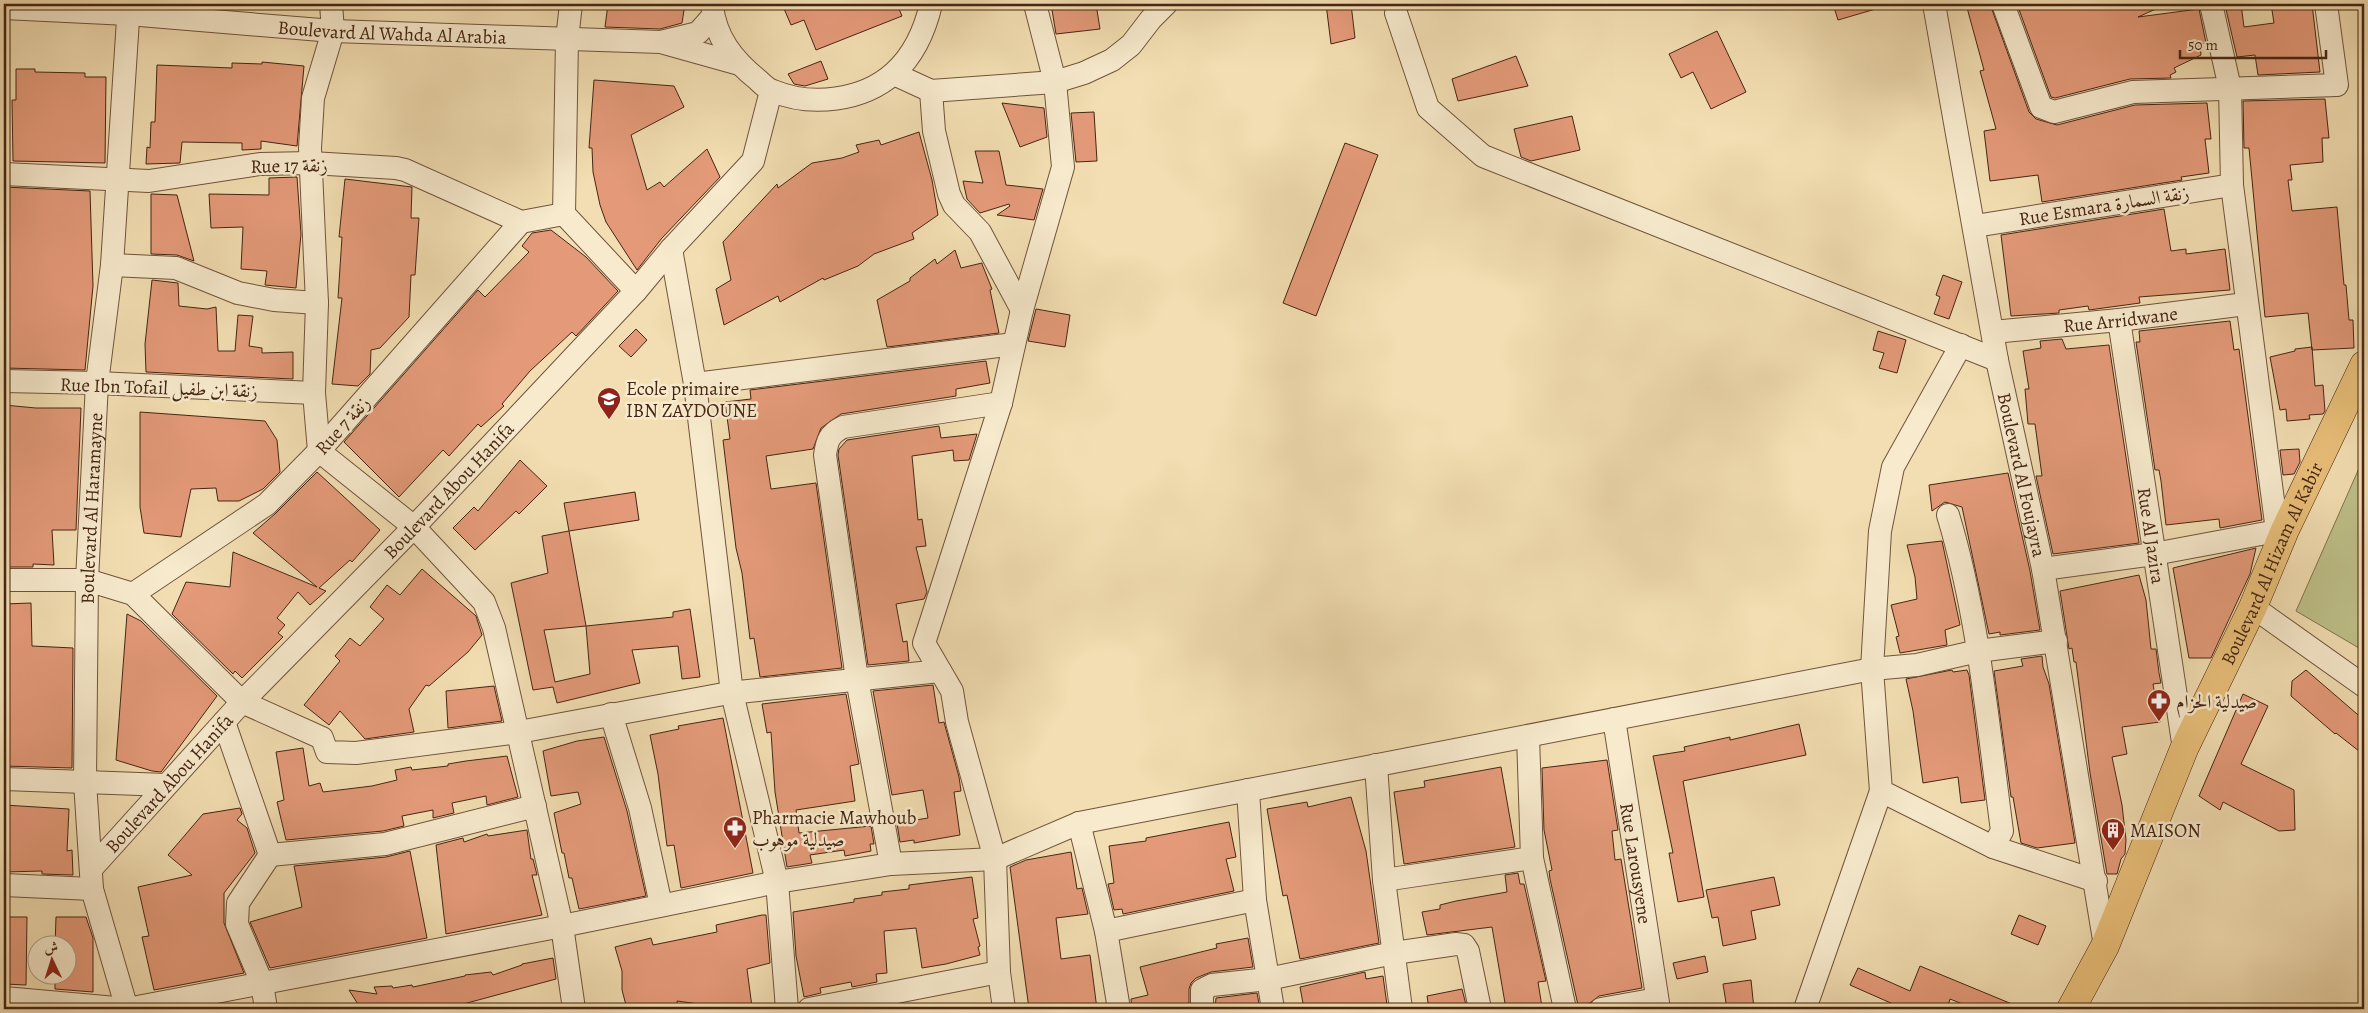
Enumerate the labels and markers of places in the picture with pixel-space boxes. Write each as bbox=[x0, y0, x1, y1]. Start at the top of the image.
place label: Ecole primaire IBN ZAYDOUNE bbox=[626, 376, 757, 424]
school or university icon: Ecole primaire IBN ZAYDOUNE bbox=[596, 386, 622, 420]
pharmacy icon: صيدلية الحزام bbox=[2146, 688, 2172, 722]
place label: صيدلية الحزام bbox=[2176, 689, 2257, 718]
place label: Pharmacie Mawhoub صيدلية موهوب bbox=[752, 805, 916, 853]
pharmacy icon: Pharmacie Mawhoub صيدلية موهوب bbox=[722, 815, 748, 849]
building icon: MAISON bbox=[2100, 817, 2126, 851]
place label: MAISON bbox=[2130, 818, 2201, 844]

